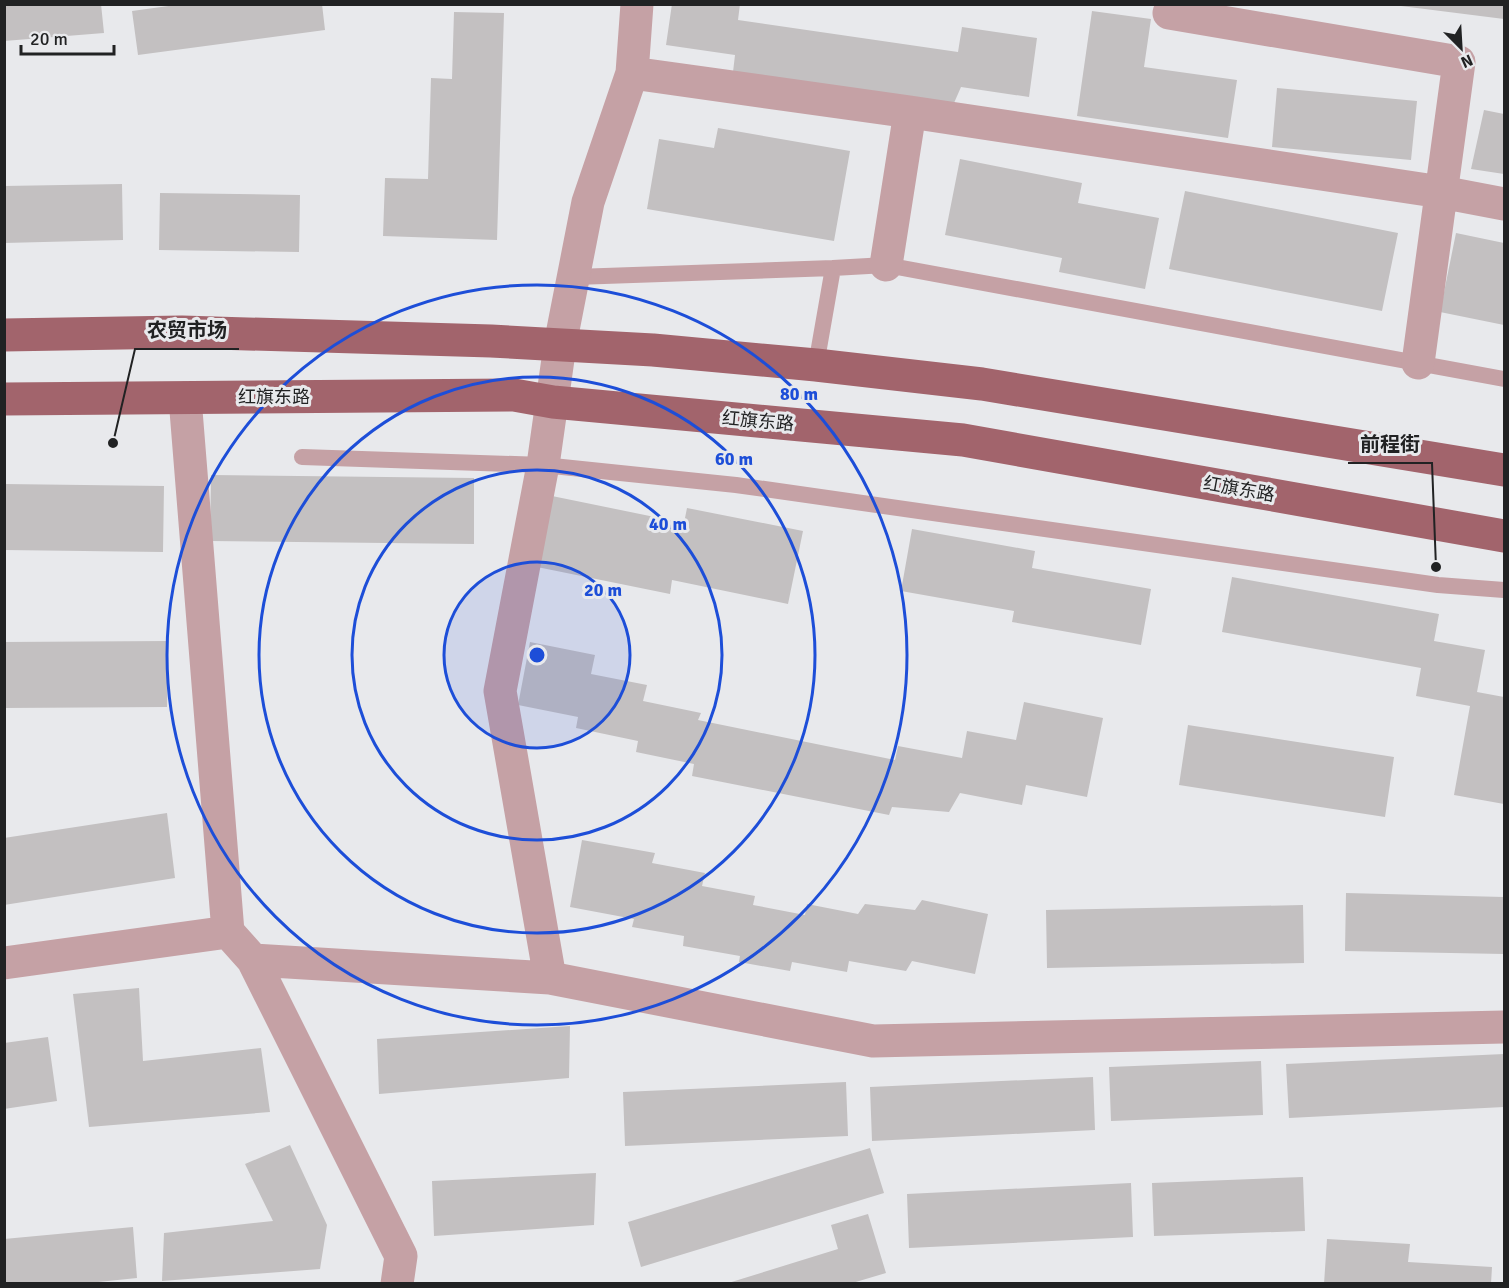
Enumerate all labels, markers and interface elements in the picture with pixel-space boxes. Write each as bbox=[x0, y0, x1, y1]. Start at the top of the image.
scale bar bbox=[21, 18, 114, 56]
north arrow bbox=[1431, 18, 1491, 78]
text: 20 m bbox=[30, 28, 68, 50]
text: N bbox=[1458, 49, 1476, 72]
callout: 农贸市场 bbox=[135, 311, 239, 349]
text: 农贸市场 bbox=[147, 318, 227, 343]
text: 80 m bbox=[780, 383, 818, 405]
street label: 红旗东路 bbox=[238, 386, 310, 408]
street label: 红旗东路 bbox=[721, 407, 795, 435]
callout: 前程街 bbox=[1348, 425, 1432, 463]
text: 前程街 bbox=[1360, 432, 1420, 457]
text: 60 m bbox=[715, 448, 753, 470]
street label: 红旗东路 bbox=[1202, 472, 1276, 506]
text: 40 m bbox=[649, 513, 687, 535]
text: 20 m bbox=[584, 579, 622, 601]
centre of rings bbox=[527, 645, 547, 665]

